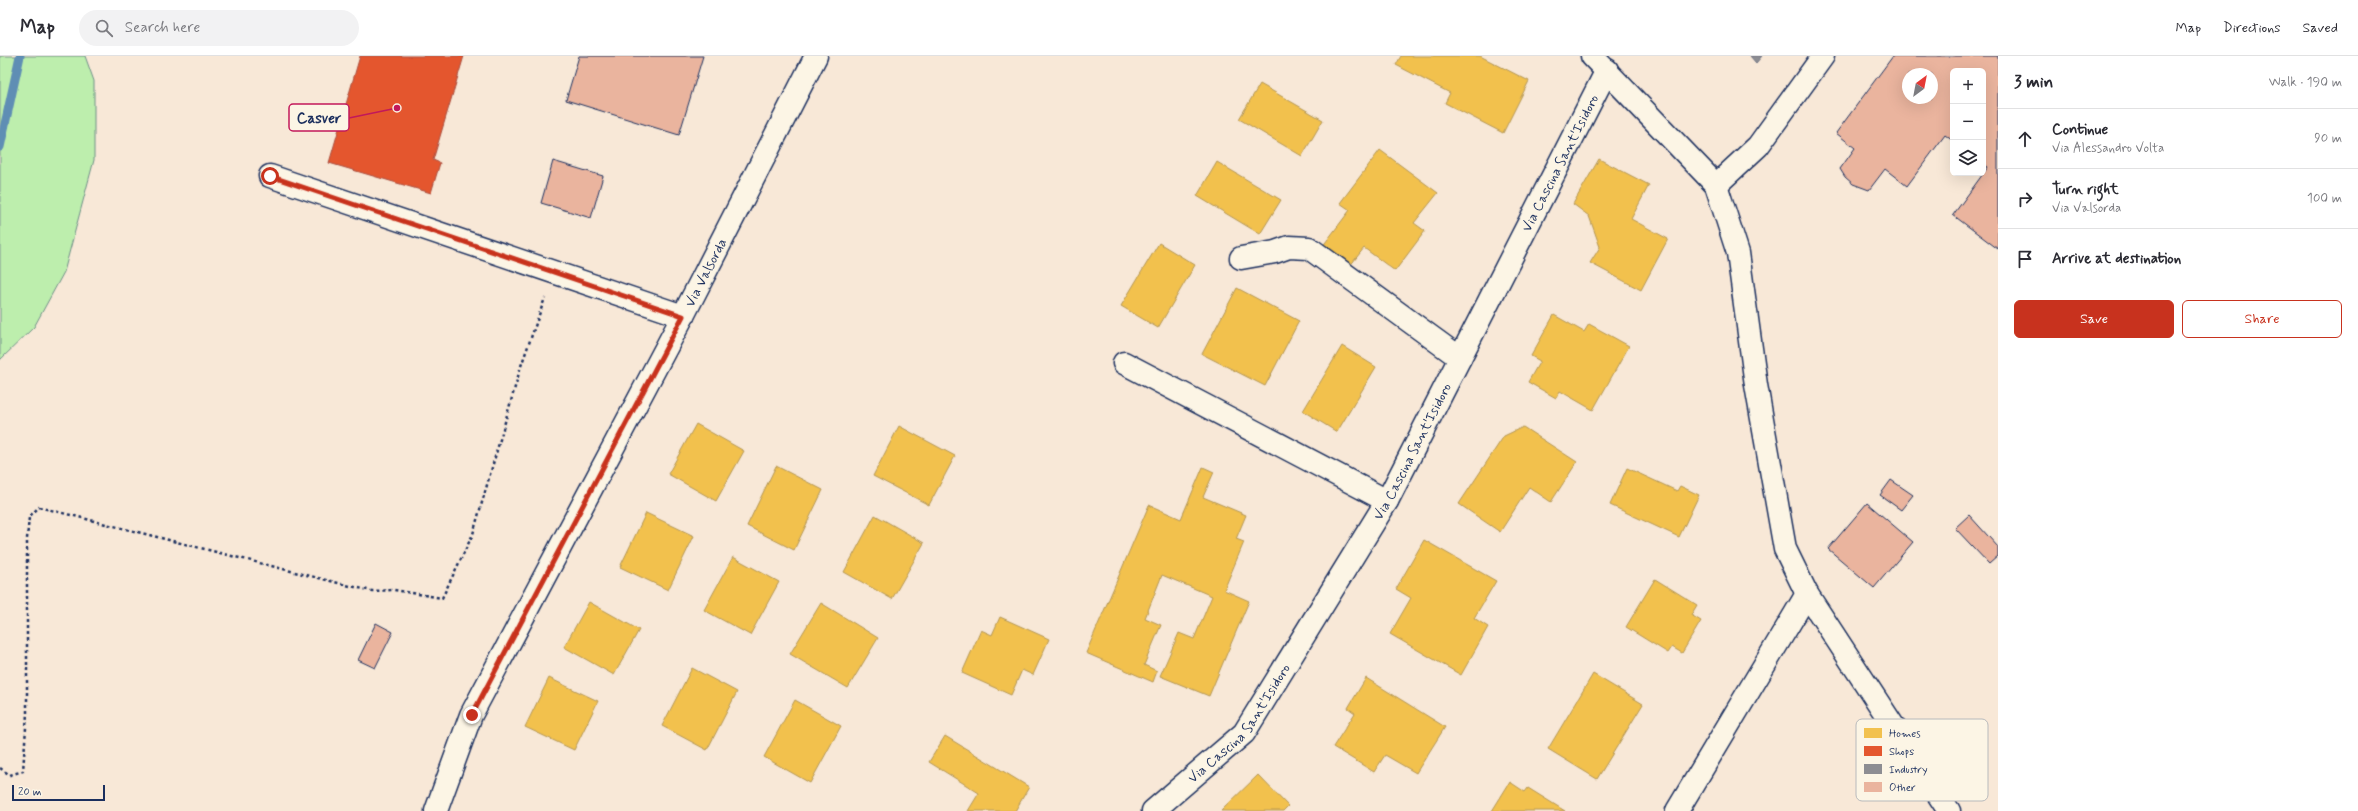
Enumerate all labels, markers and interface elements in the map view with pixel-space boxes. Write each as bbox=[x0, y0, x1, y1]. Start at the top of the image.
search box bbox=[79, 10, 359, 46]
text: Map bbox=[20, 15, 55, 40]
icon: search bbox=[93, 17, 115, 39]
text: Search here bbox=[125, 18, 200, 38]
text: Map bbox=[2175, 19, 2201, 37]
text: Directions bbox=[2223, 19, 2281, 37]
text: Saved bbox=[2303, 19, 2338, 37]
north arrow bbox=[1902, 68, 1938, 104]
map controls bbox=[1950, 68, 1986, 176]
button: + bbox=[1950, 68, 1986, 104]
text: 3 min bbox=[2014, 71, 2053, 93]
text: Walk · 190 m bbox=[2269, 74, 2342, 91]
street label: Via Cascina Sant'Isidoro bbox=[1518, 92, 1603, 235]
callout: Casver bbox=[289, 104, 349, 131]
button: − bbox=[1950, 104, 1986, 140]
text: Casver bbox=[297, 109, 342, 129]
text: Continue bbox=[2052, 120, 2108, 140]
icon: ahead bbox=[2014, 128, 2036, 150]
text: 90 m bbox=[2314, 130, 2342, 147]
button: layers bbox=[1950, 140, 1986, 176]
text: Via Alessandro Volta bbox=[2052, 140, 2164, 157]
route start bbox=[261, 167, 279, 185]
text: Turn right bbox=[2052, 180, 2119, 200]
icon: right bbox=[2014, 188, 2036, 210]
text: 100 m bbox=[2307, 190, 2342, 207]
text: Via Valsorda bbox=[2052, 200, 2121, 217]
street label: Via Valsorda bbox=[681, 235, 731, 310]
icon: arrive bbox=[2014, 248, 2036, 270]
text: Arrive at destination bbox=[2052, 249, 2181, 269]
button: Save bbox=[2014, 300, 2174, 338]
button: Share bbox=[2182, 300, 2342, 338]
street label: Via Cascina Sant'Isidoro bbox=[1370, 380, 1456, 524]
street label: Via Cascina Sant'Isidoro bbox=[1184, 661, 1295, 787]
route end bbox=[463, 706, 481, 724]
legend bbox=[1856, 719, 1988, 801]
text: Homes bbox=[1889, 727, 1921, 741]
text: Shops bbox=[1889, 745, 1914, 759]
text: Industry bbox=[1889, 763, 1928, 777]
text: Other bbox=[1889, 781, 1916, 795]
scale bar bbox=[12, 783, 105, 802]
text: 20 m bbox=[18, 785, 41, 799]

